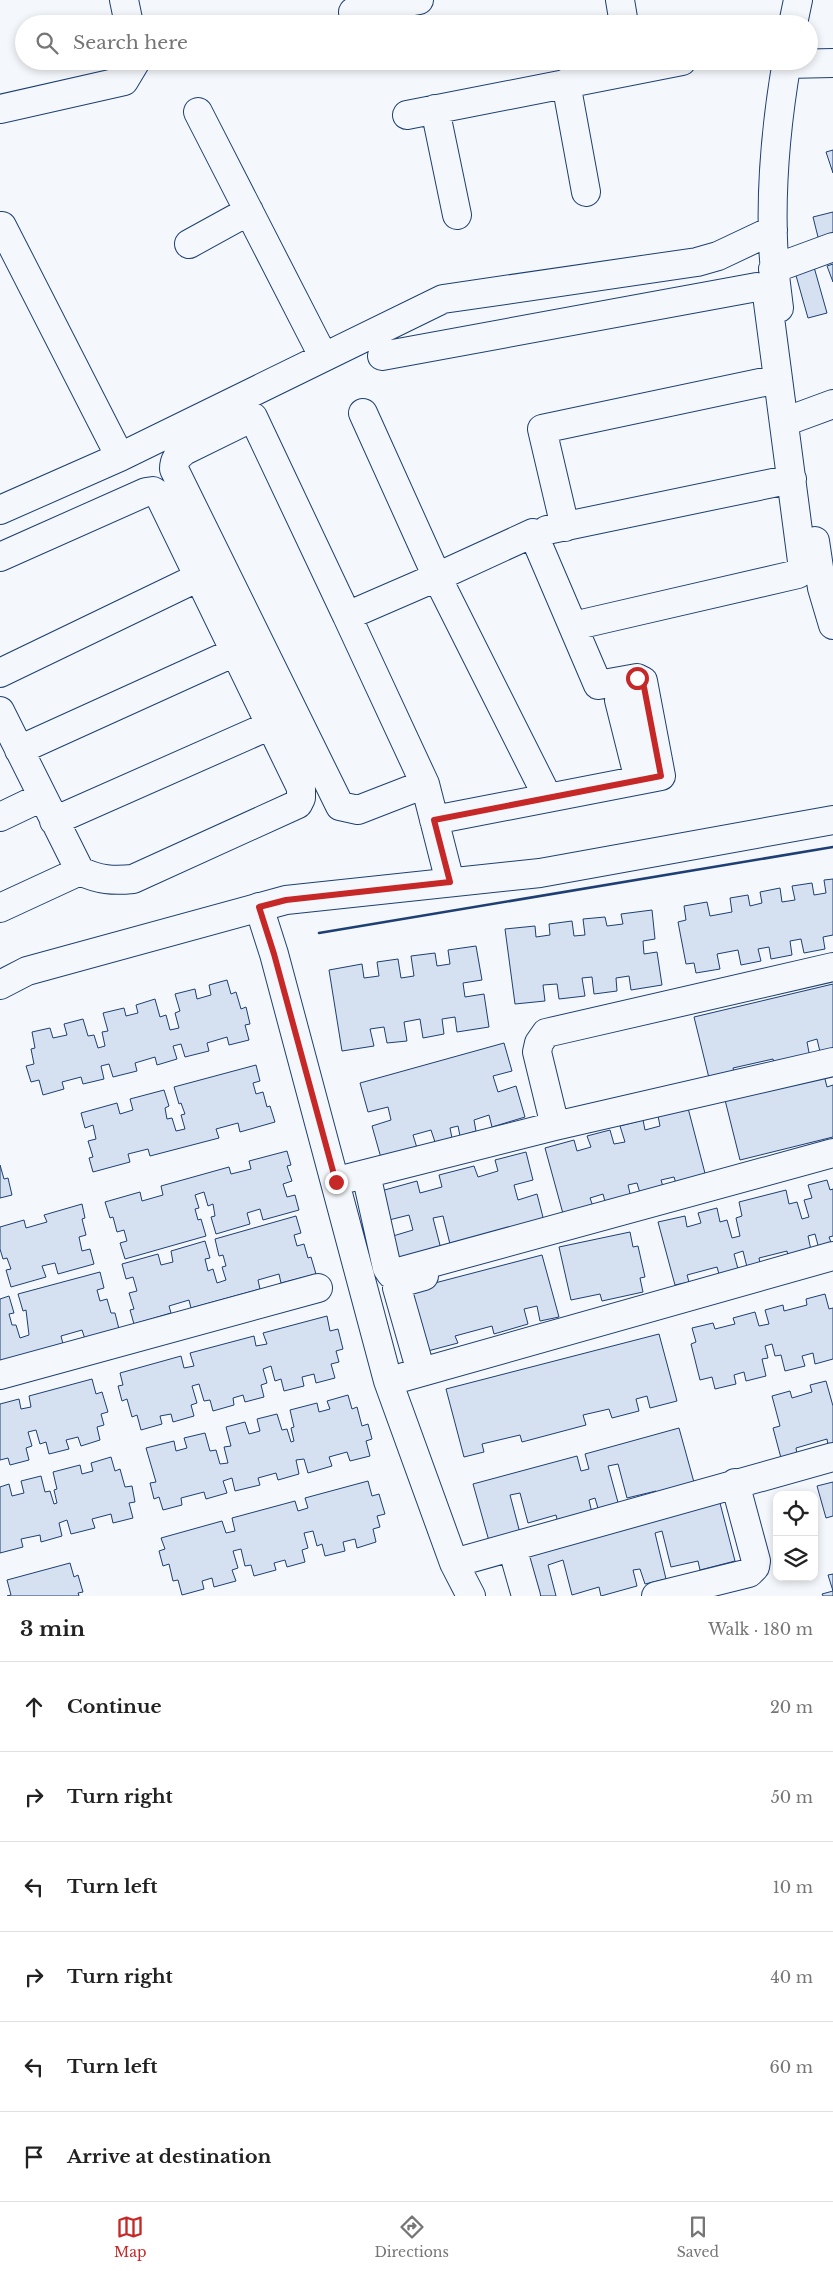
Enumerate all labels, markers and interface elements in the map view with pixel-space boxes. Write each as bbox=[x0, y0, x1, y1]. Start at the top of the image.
search box bbox=[15, 15, 818, 70]
icon: search bbox=[33, 29, 61, 57]
text: Search here bbox=[73, 31, 188, 54]
route start bbox=[626, 667, 649, 690]
route end bbox=[325, 1171, 348, 1194]
map controls bbox=[773, 1491, 818, 1581]
button: locate bbox=[773, 1491, 818, 1536]
button: layers bbox=[773, 1536, 818, 1581]
text: 3 min bbox=[20, 1616, 85, 1642]
text: Walk · 180 m bbox=[708, 1619, 813, 1639]
icon: ahead bbox=[20, 1693, 48, 1721]
text: Continue bbox=[67, 1695, 162, 1718]
text: 20 m bbox=[770, 1697, 813, 1717]
icon: right bbox=[20, 1783, 48, 1811]
text: Turn right bbox=[67, 1785, 173, 1808]
text: 50 m bbox=[771, 1787, 813, 1807]
icon: left bbox=[20, 1873, 48, 1901]
text: Turn left bbox=[67, 1875, 158, 1898]
text: 10 m bbox=[773, 1877, 813, 1897]
icon: right bbox=[20, 1963, 48, 1991]
text: Turn right bbox=[67, 1965, 173, 1988]
text: 40 m bbox=[770, 1967, 813, 1987]
icon: left bbox=[20, 2053, 48, 2081]
text: Turn left bbox=[67, 2055, 158, 2078]
text: 60 m bbox=[770, 2057, 813, 2077]
icon: arrive bbox=[20, 2143, 48, 2171]
text: Arrive at destination bbox=[67, 2145, 271, 2168]
tab: Map bbox=[114, 2213, 147, 2261]
tab: Directions bbox=[374, 2213, 449, 2261]
tab: Saved bbox=[677, 2213, 719, 2261]

